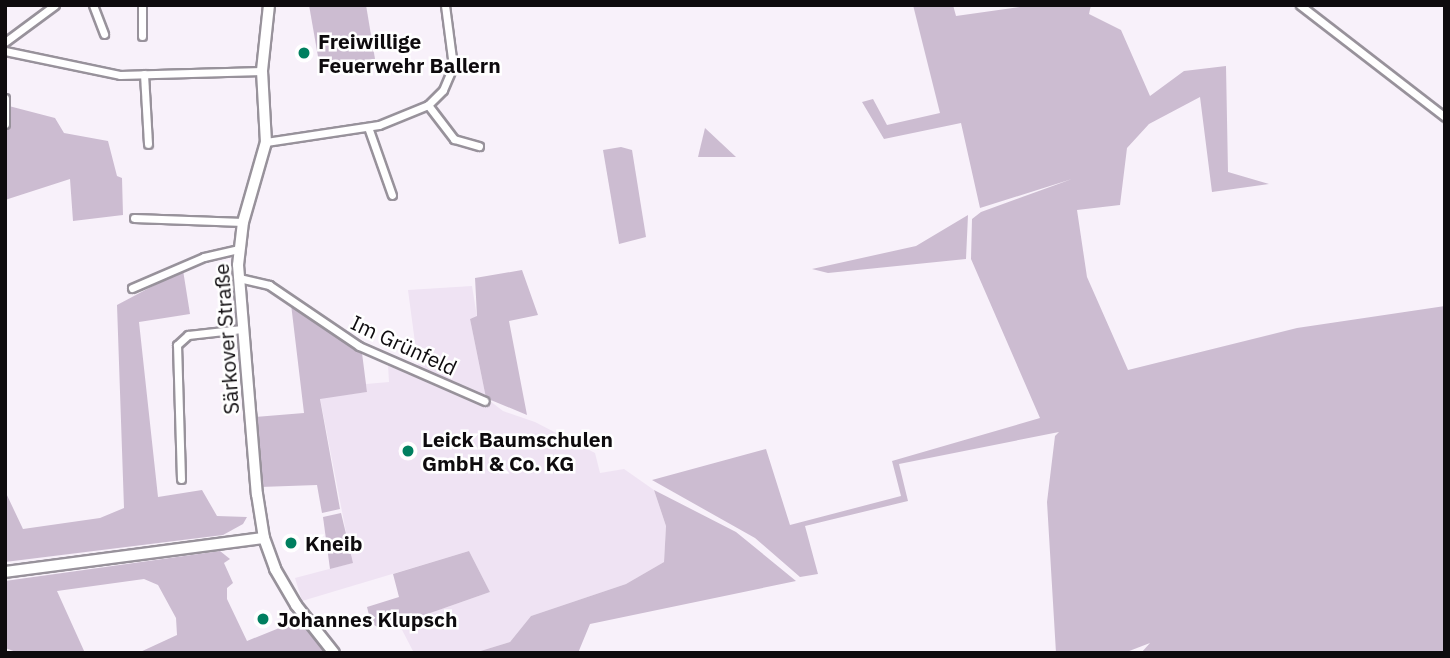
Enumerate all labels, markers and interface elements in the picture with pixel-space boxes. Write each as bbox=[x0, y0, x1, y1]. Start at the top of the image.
place label: Freiwillige Feuerwehr Ballern bbox=[318, 28, 501, 78]
marker: Freiwillige Feuerwehr Ballern bbox=[296, 45, 312, 61]
street label: Särkover Straße bbox=[208, 263, 244, 415]
street label: Im Grünfeld bbox=[347, 309, 461, 381]
place label: Leick Baumschulen GmbH & Co. KG bbox=[422, 426, 613, 476]
marker: Leick Baumschulen GmbH & Co. KG bbox=[400, 443, 416, 459]
place label: Kneib bbox=[305, 530, 362, 556]
marker: Kneib bbox=[283, 535, 299, 551]
place label: Johannes Klupsch bbox=[277, 606, 457, 632]
marker: Johannes Klupsch bbox=[255, 611, 271, 627]

